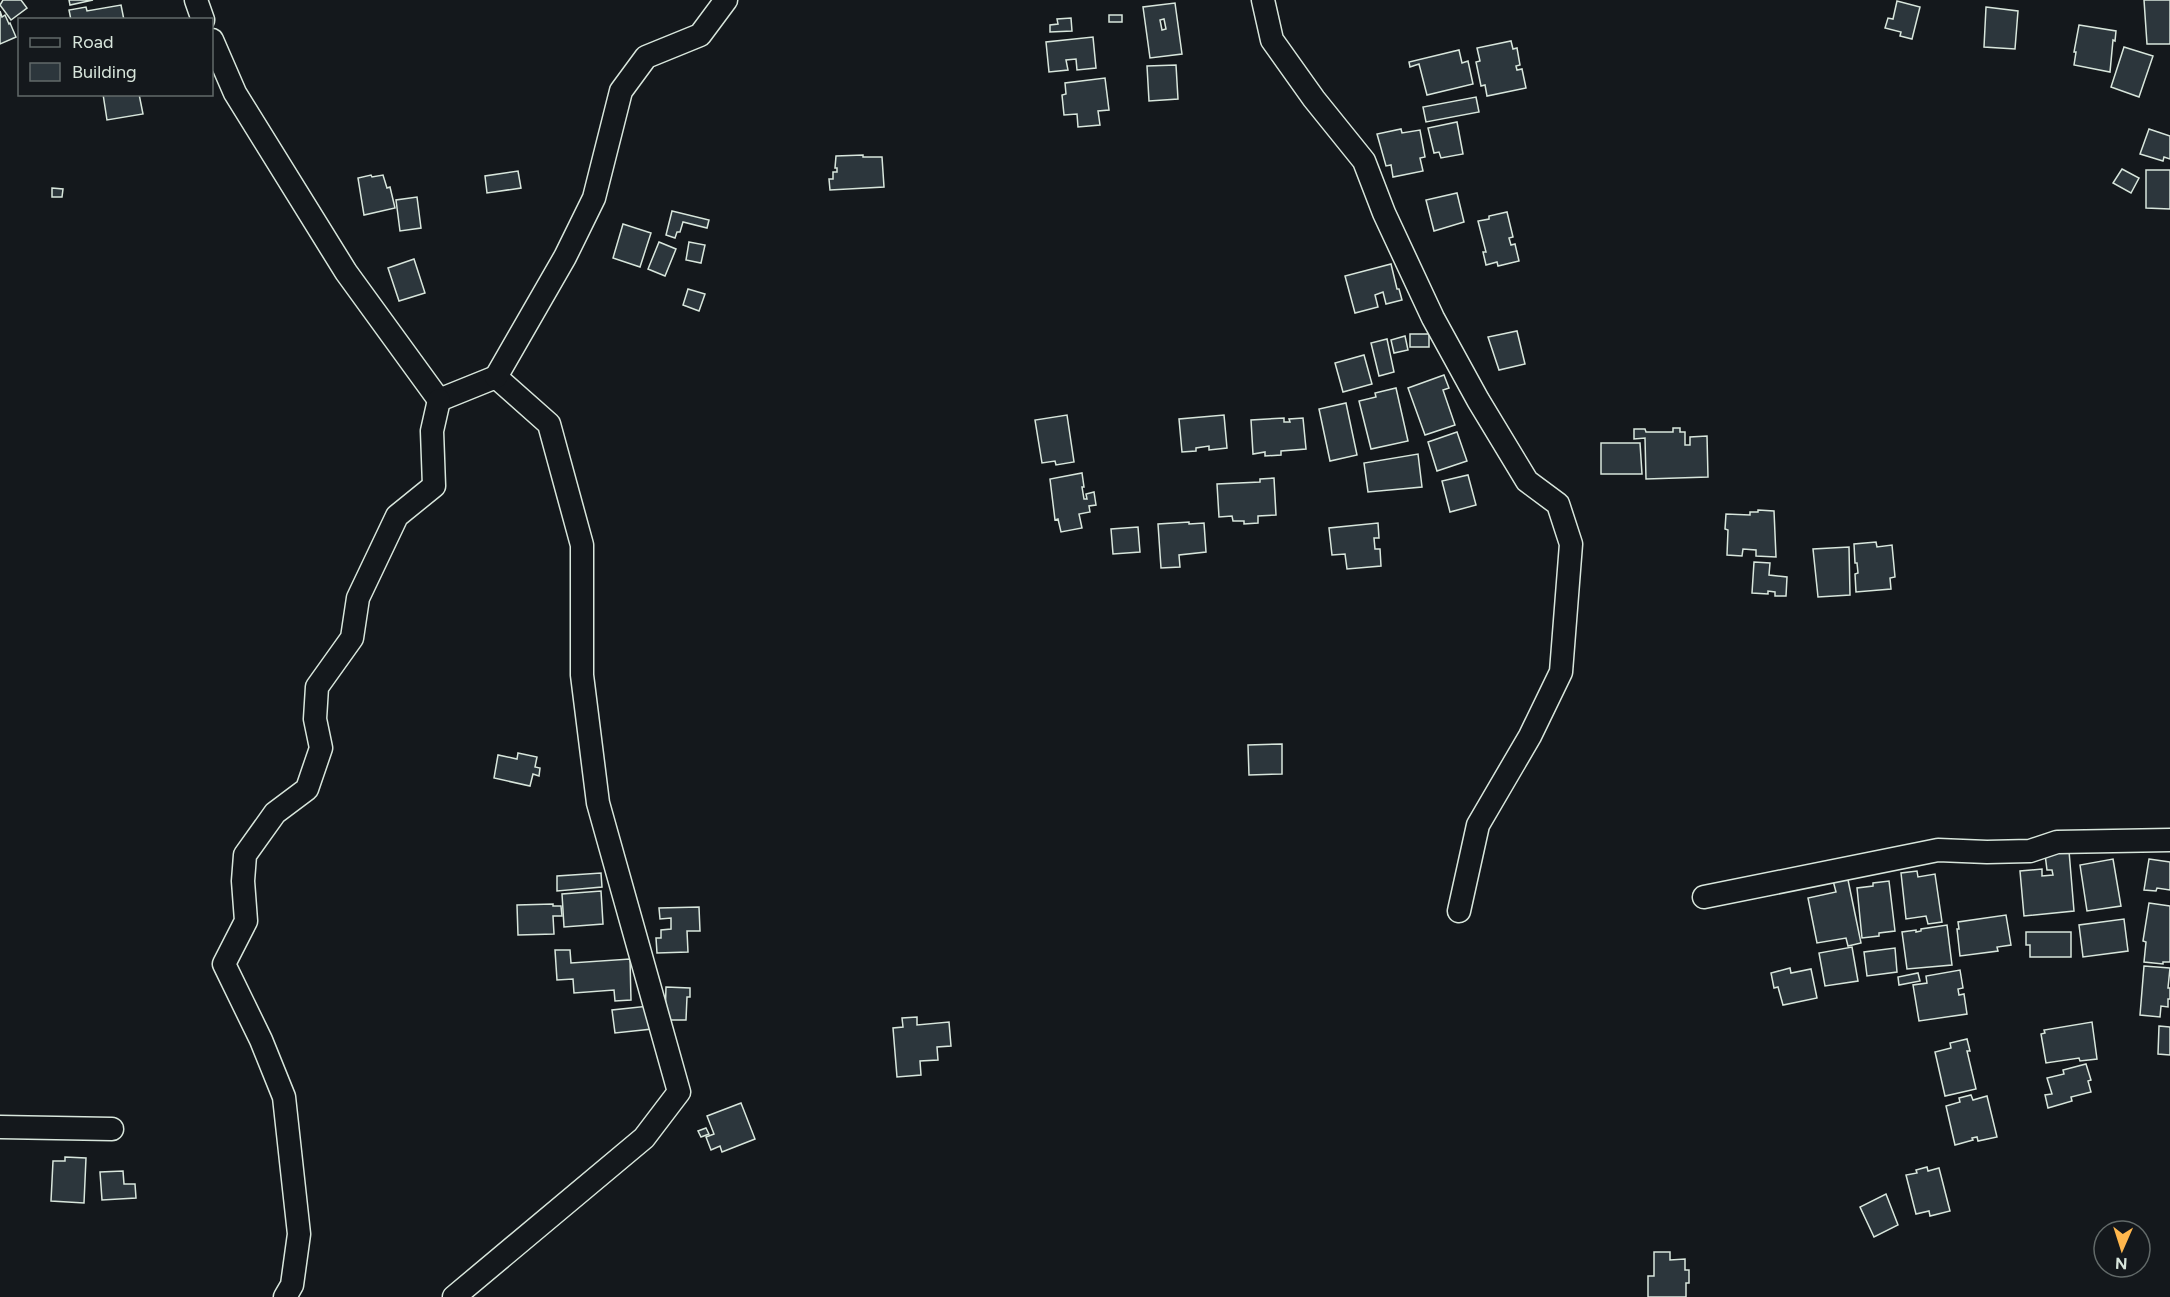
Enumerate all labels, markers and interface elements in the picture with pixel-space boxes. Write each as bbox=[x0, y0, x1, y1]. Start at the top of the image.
legend bbox=[18, 18, 213, 96]
text: Road bbox=[72, 31, 113, 53]
text: Building bbox=[72, 61, 137, 83]
north arrow bbox=[2092, 1219, 2152, 1279]
text: N bbox=[2115, 1254, 2128, 1273]

